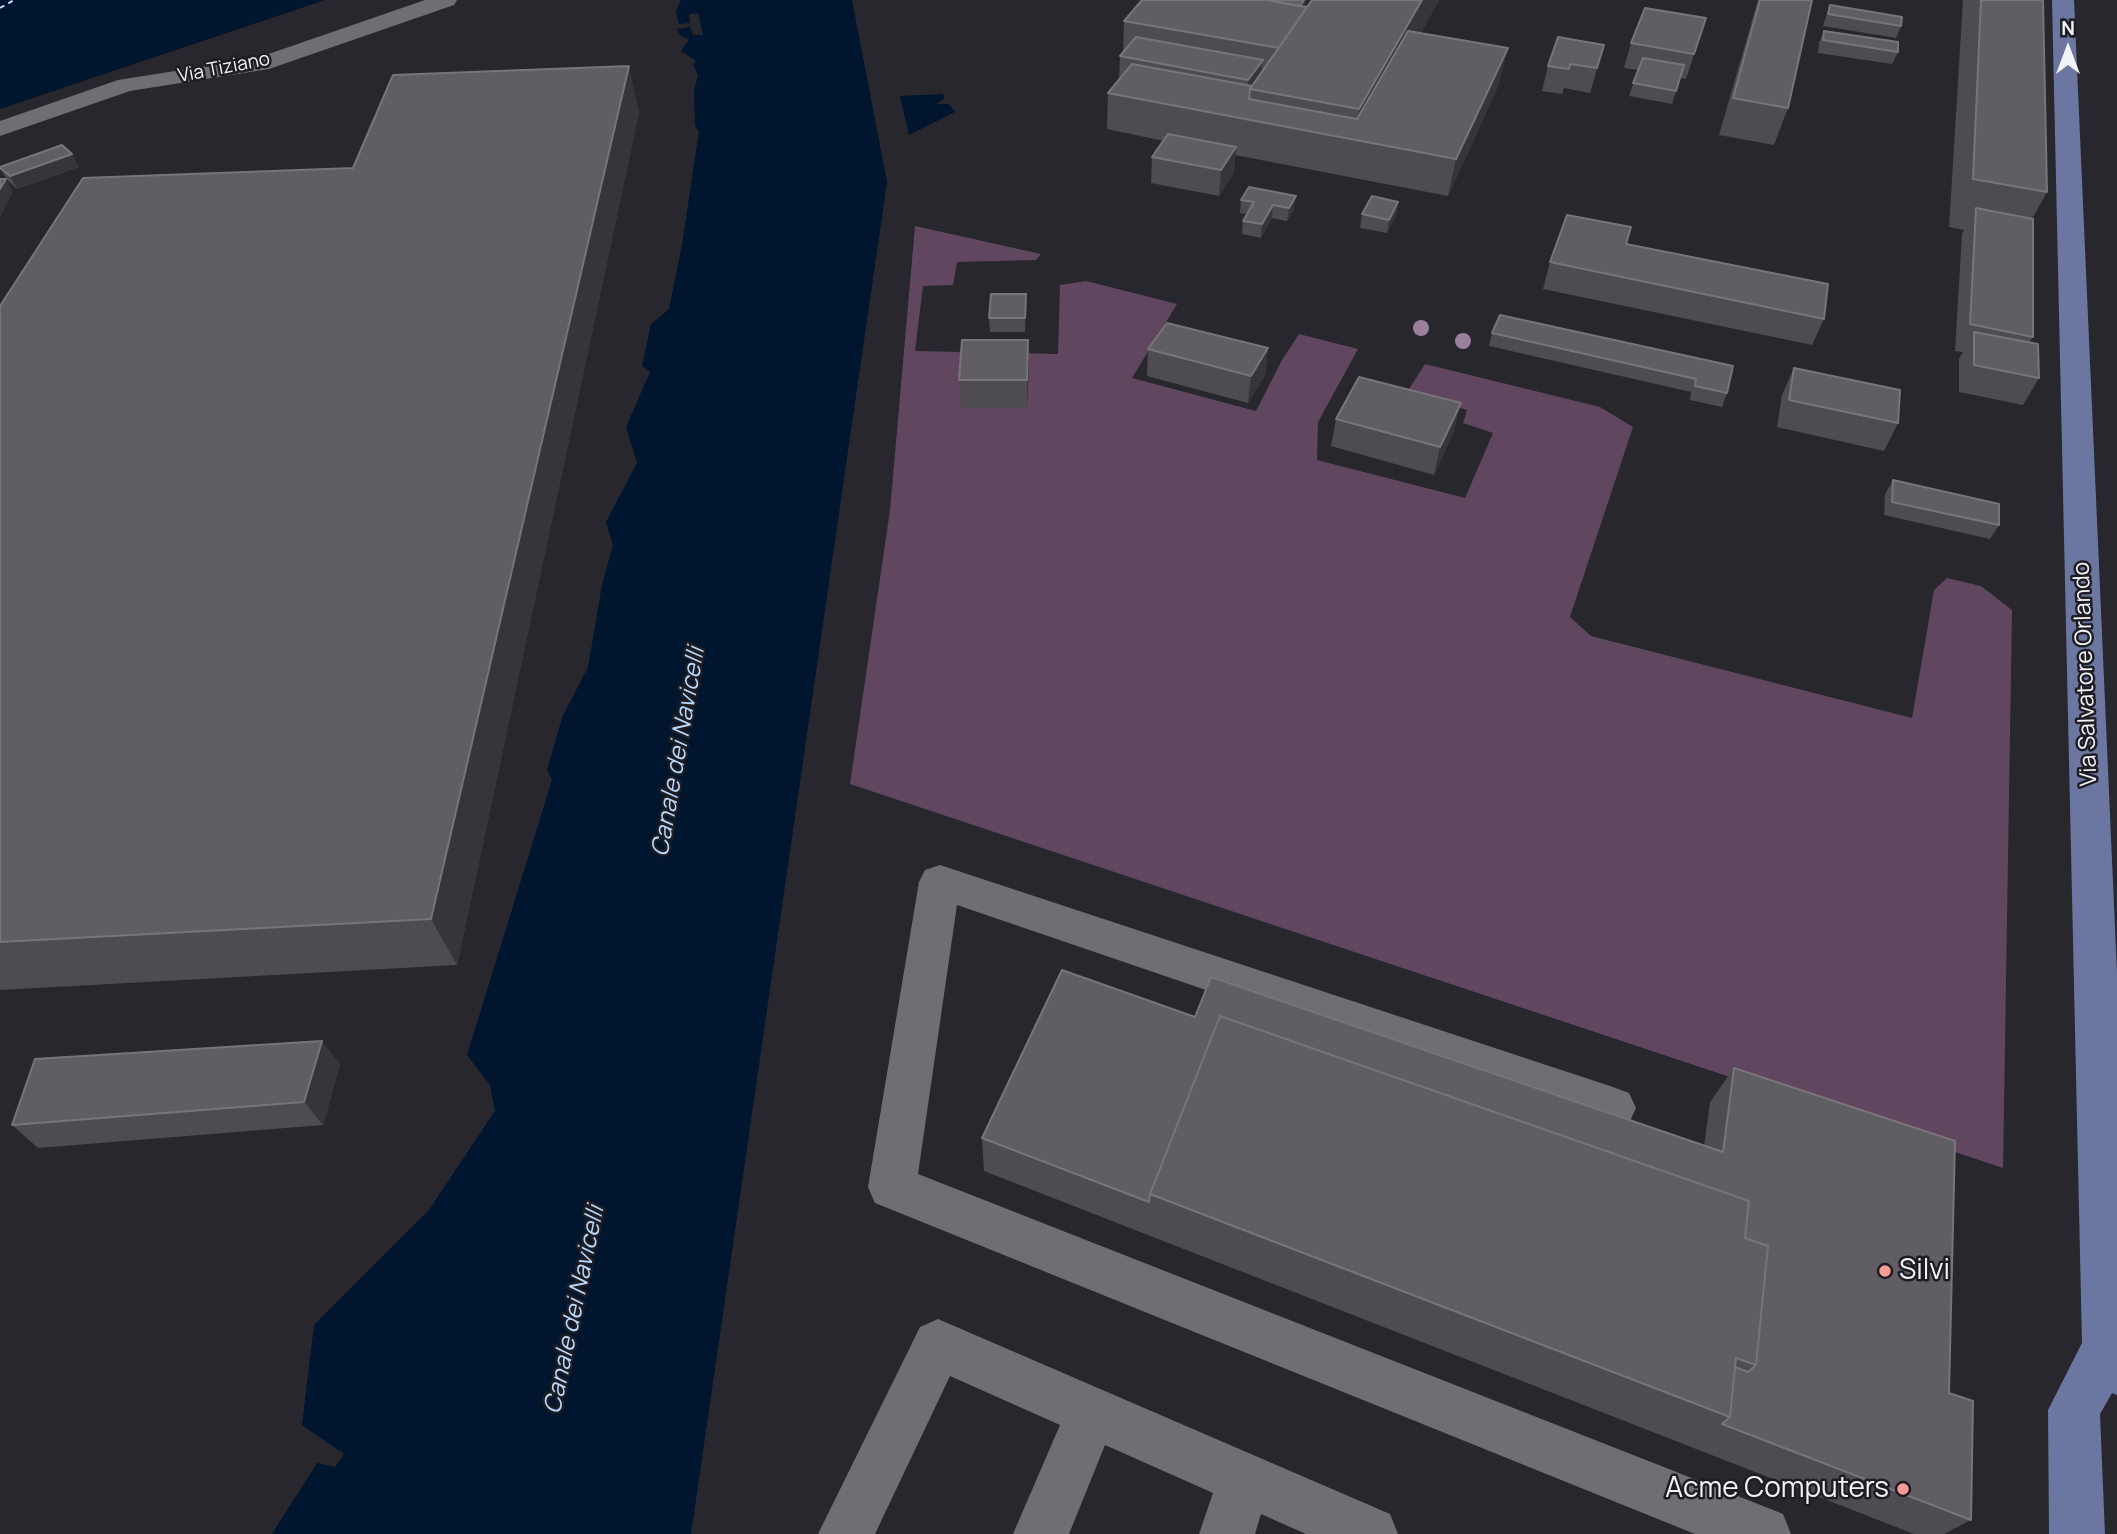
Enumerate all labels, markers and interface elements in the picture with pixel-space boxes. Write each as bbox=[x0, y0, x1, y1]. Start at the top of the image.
north arrow bbox=[2033, 14, 2103, 84]
text: N bbox=[2061, 15, 2075, 41]
street label: Via Tiziano bbox=[176, 48, 272, 88]
street label: Via Salvatore Orlando bbox=[2068, 561, 2104, 787]
water label: Canale dei Navicelli bbox=[646, 645, 712, 859]
water label: Canale dei Navicelli bbox=[539, 1203, 611, 1417]
place label: Silvi bbox=[1899, 1254, 1950, 1288]
marker: Silvi bbox=[1877, 1263, 1893, 1279]
place label: Acme Computers bbox=[1665, 1472, 1889, 1506]
marker: Acme Computers bbox=[1895, 1481, 1911, 1497]

